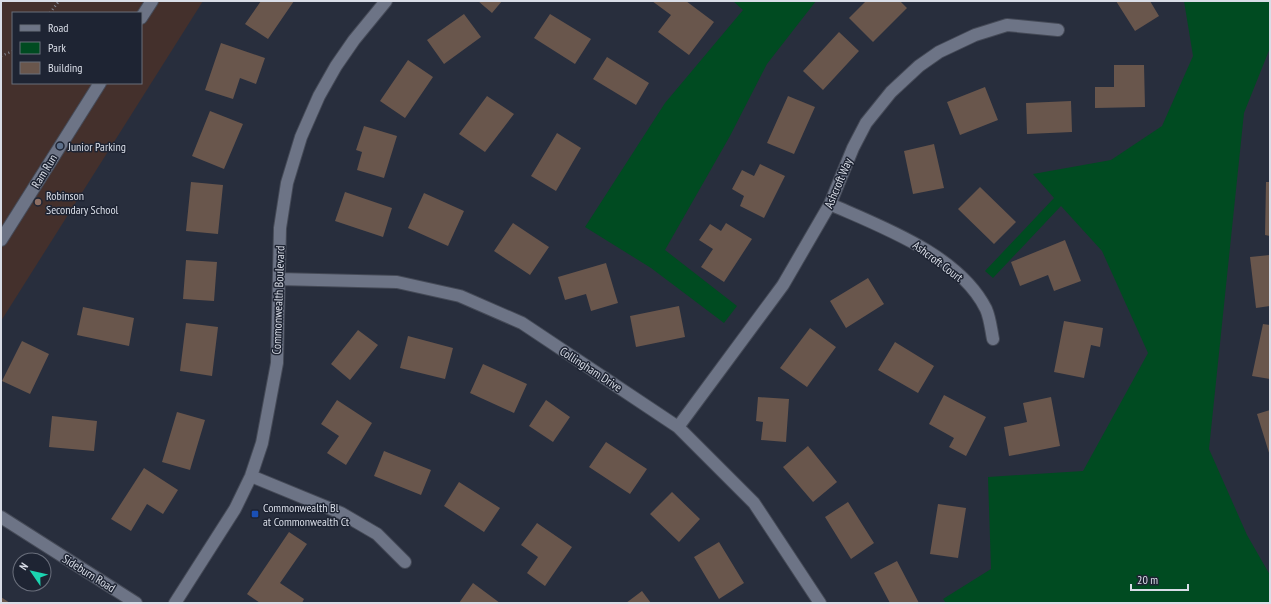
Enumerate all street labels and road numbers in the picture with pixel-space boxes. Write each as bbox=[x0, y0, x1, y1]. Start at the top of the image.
street label: Ram Run bbox=[28, 151, 60, 191]
street label: Ashcroft Way bbox=[821, 155, 855, 210]
street label: Ashcroft Court bbox=[910, 237, 967, 285]
street label: Commonwealth Boulevard bbox=[269, 245, 287, 355]
street label: Collingham Drive bbox=[557, 343, 625, 395]
street label: Sideburn Road bbox=[60, 551, 118, 595]

